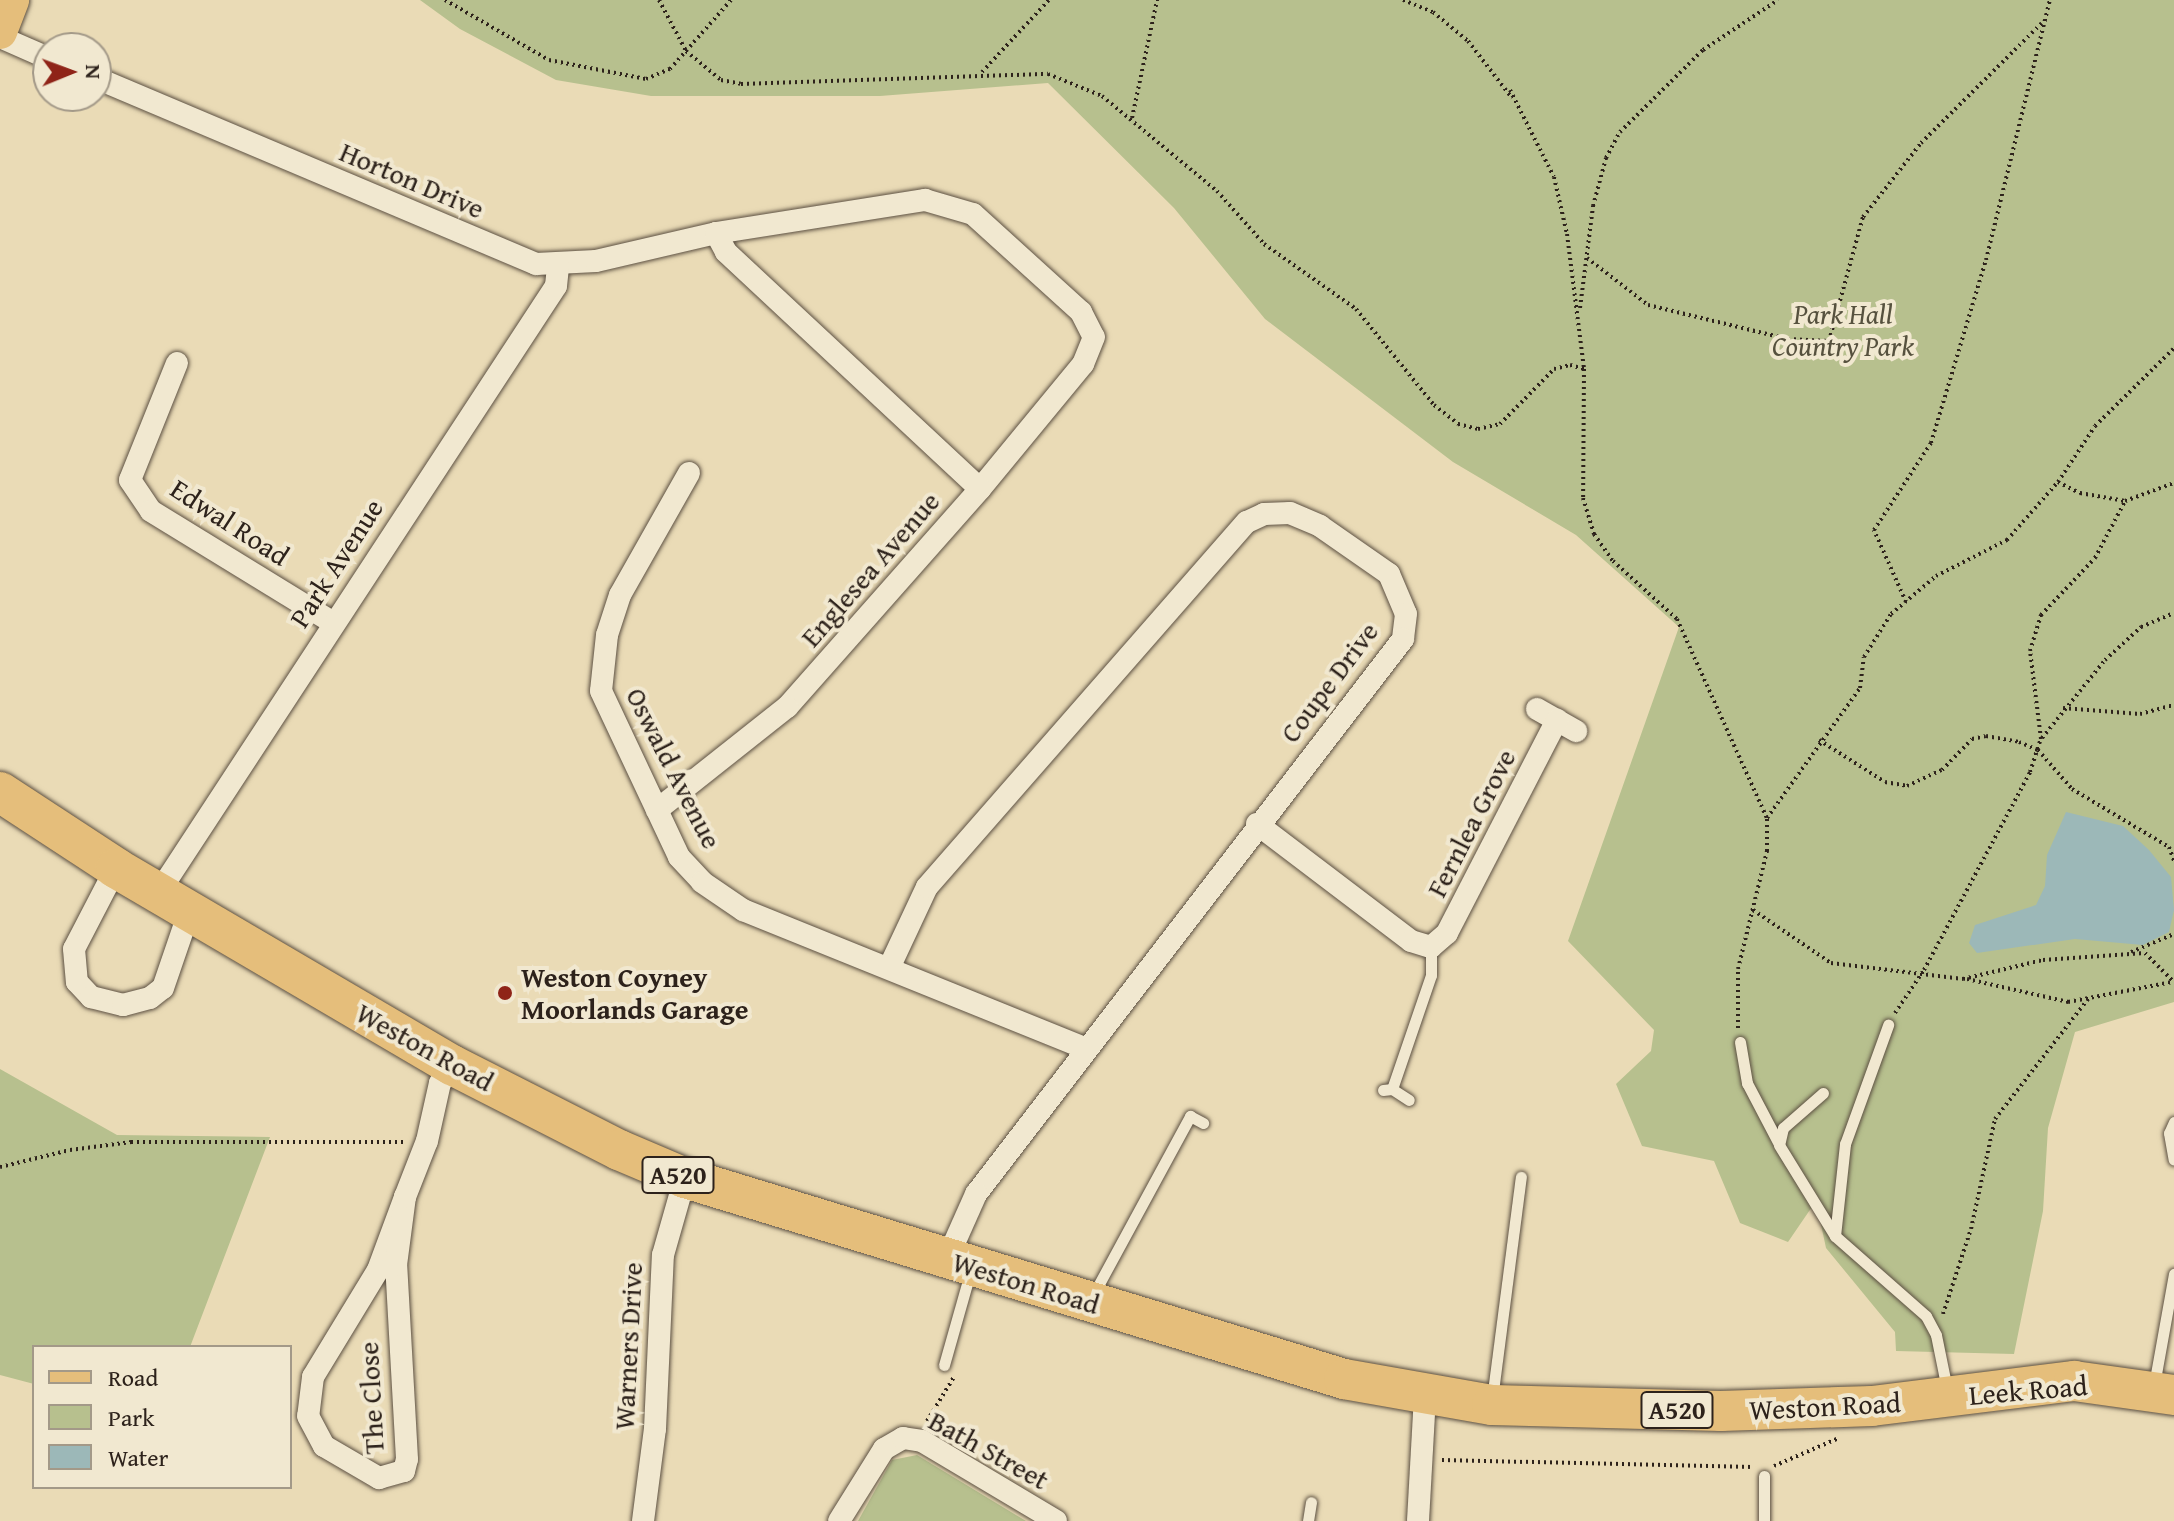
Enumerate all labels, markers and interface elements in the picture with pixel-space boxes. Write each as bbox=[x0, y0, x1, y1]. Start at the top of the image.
north arrow bbox=[32, 32, 112, 112]
text: N bbox=[78, 64, 110, 79]
street label: Horton Drive bbox=[335, 135, 489, 225]
park label: Park Hall Country Park bbox=[1772, 297, 1914, 363]
street label: Edwal Road bbox=[164, 471, 296, 573]
street label: Englesea Avenue bbox=[794, 485, 946, 653]
street label: Park Avenue bbox=[282, 493, 390, 633]
street label: Coupe Drive bbox=[1273, 615, 1385, 749]
street label: Oswald Avenue bbox=[619, 682, 729, 854]
street label: Fernlea Grove bbox=[1419, 744, 1523, 902]
place label: Weston Coyney Moorlands Garage bbox=[521, 960, 748, 1026]
marker: Weston Coyney Moorlands Garage bbox=[496, 984, 514, 1002]
street label: Weston Road bbox=[351, 996, 499, 1098]
road number: A520 bbox=[640, 1153, 716, 1197]
street label: Weston Road bbox=[949, 1245, 1103, 1321]
street label: Warners Drive bbox=[607, 1261, 649, 1431]
street label: The Close bbox=[351, 1341, 391, 1455]
legend bbox=[32, 1345, 292, 1489]
text: Road bbox=[108, 1360, 158, 1395]
street label: Leek Road bbox=[1967, 1368, 2089, 1412]
street label: Weston Road bbox=[1748, 1385, 1902, 1427]
road number: A520 bbox=[1639, 1388, 1715, 1432]
text: Park bbox=[108, 1400, 154, 1435]
street label: Bath Street bbox=[923, 1403, 1055, 1497]
text: Water bbox=[108, 1440, 168, 1475]

